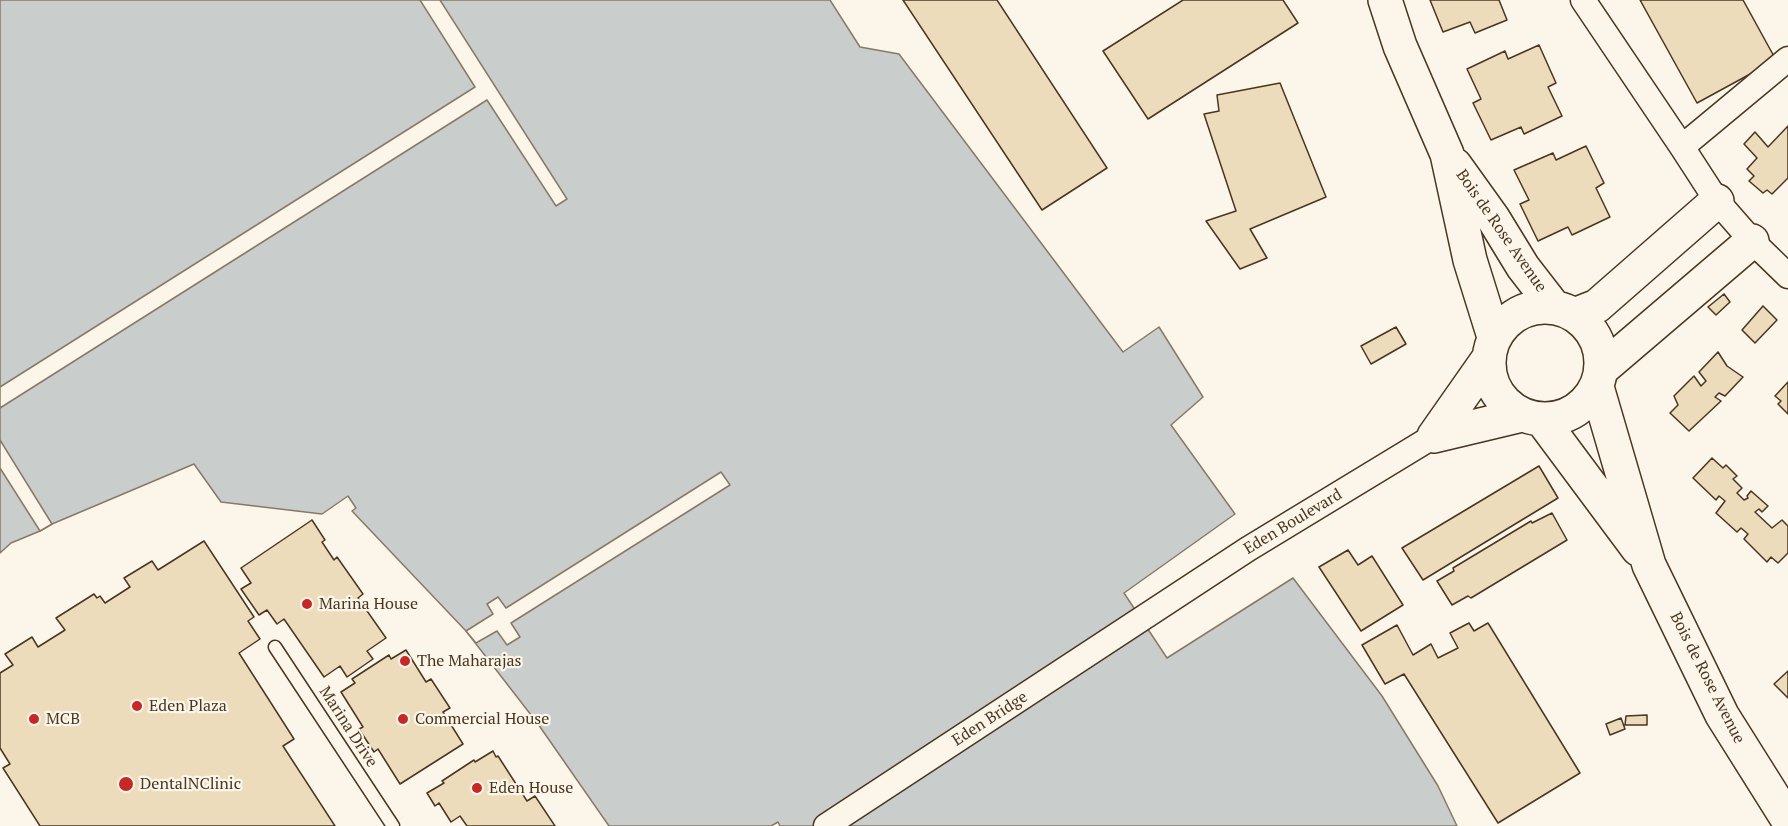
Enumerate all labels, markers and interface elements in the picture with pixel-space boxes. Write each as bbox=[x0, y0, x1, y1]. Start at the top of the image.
street label: Bois de Rose Avenue bbox=[1452, 166, 1550, 296]
street label: Eden Boulevard bbox=[1240, 485, 1346, 559]
place label: Marina House bbox=[319, 594, 418, 614]
marker: Marina House bbox=[300, 597, 314, 611]
street label: Bois de Rose Avenue bbox=[1666, 609, 1748, 747]
place label: The Maharajas bbox=[417, 651, 521, 671]
marker: The Maharajas bbox=[398, 654, 412, 668]
street label: Marina Drive bbox=[315, 683, 381, 771]
street label: Eden Bridge bbox=[949, 688, 1031, 750]
place label: Eden Plaza bbox=[149, 696, 227, 716]
marker: Eden Plaza bbox=[130, 699, 144, 713]
place label: MCB bbox=[46, 709, 80, 729]
place label: Commercial House bbox=[415, 709, 549, 729]
marker: MCB bbox=[27, 712, 41, 726]
marker: Commercial House bbox=[396, 712, 410, 726]
place label: DentalNClinic bbox=[140, 774, 241, 794]
marker: DentalNClinic bbox=[117, 775, 135, 793]
place label: Eden House bbox=[489, 778, 573, 798]
marker: Eden House bbox=[470, 781, 484, 795]

